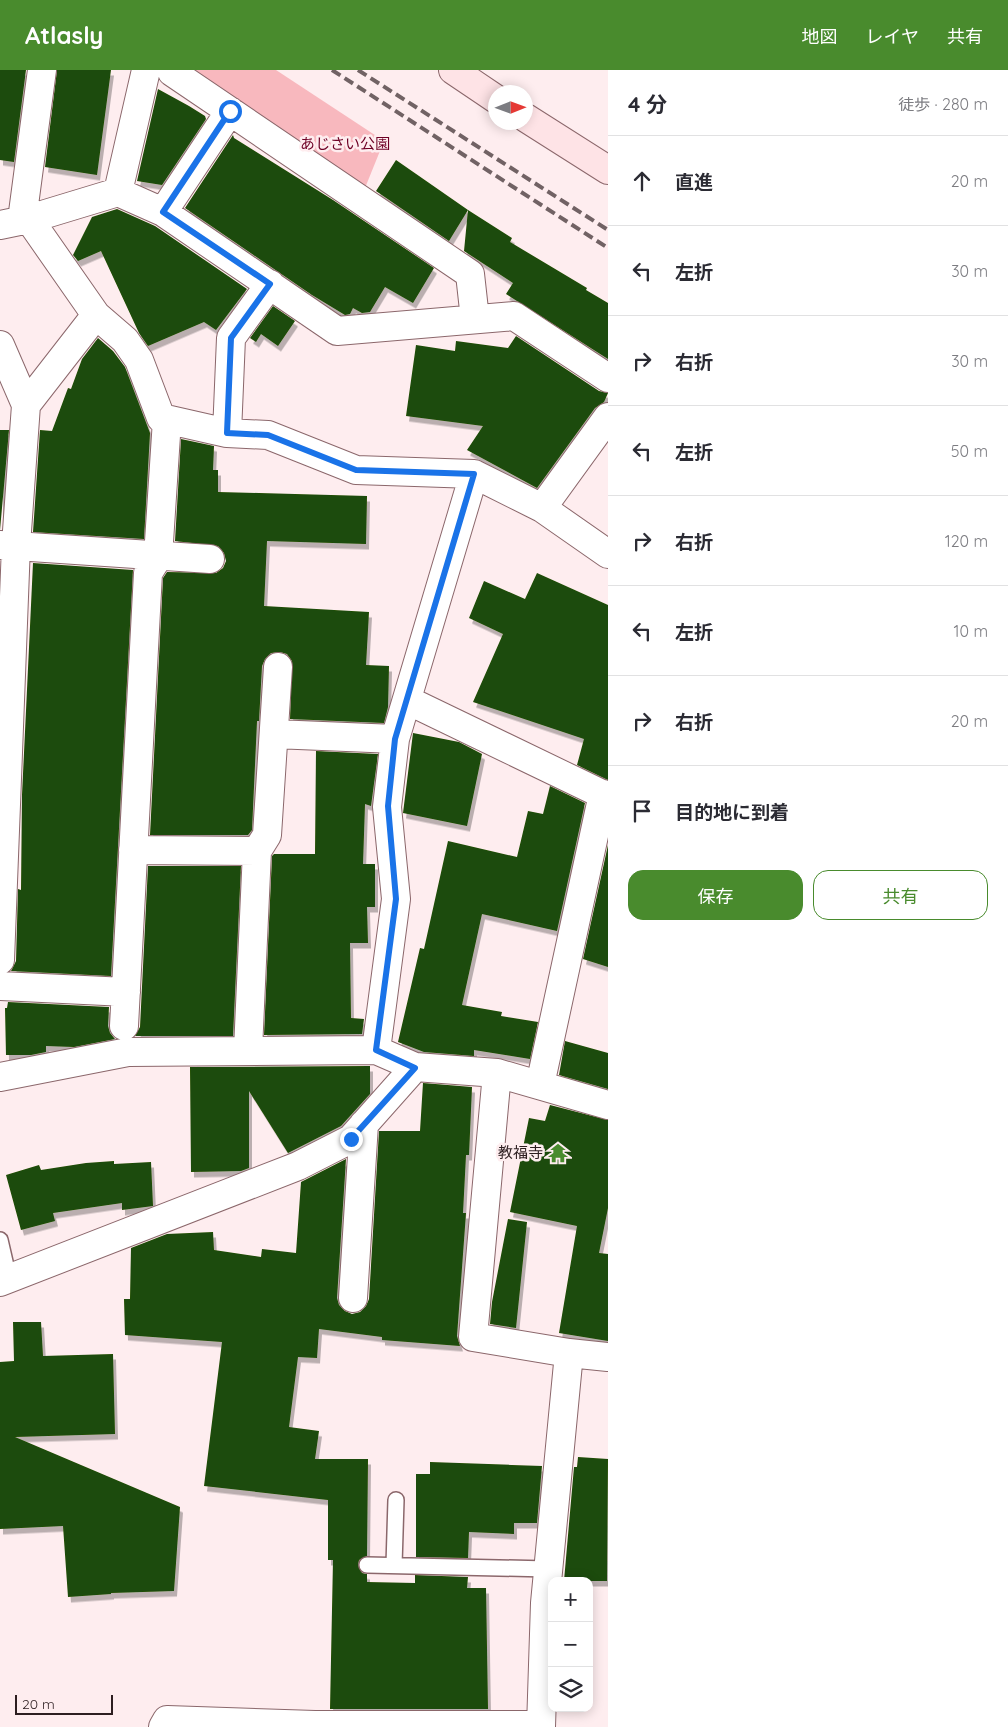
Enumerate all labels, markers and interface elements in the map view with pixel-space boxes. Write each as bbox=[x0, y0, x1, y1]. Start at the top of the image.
text: Atlasly bbox=[25, 20, 103, 50]
text: 地図 bbox=[802, 25, 838, 48]
text: レイヤ bbox=[866, 25, 919, 48]
text: 共有 bbox=[947, 25, 983, 48]
north arrow bbox=[488, 85, 533, 130]
text: 4 分 bbox=[628, 91, 667, 117]
text: 徒歩 · 280 m bbox=[898, 94, 988, 114]
route start bbox=[219, 100, 242, 123]
park label: あじさい公園 bbox=[300, 134, 390, 153]
icon: ahead bbox=[628, 167, 656, 195]
text: 直進 bbox=[675, 170, 713, 194]
text: 20 m bbox=[951, 171, 988, 191]
icon: left bbox=[628, 257, 656, 285]
text: 左折 bbox=[675, 260, 713, 284]
text: 30 m bbox=[951, 261, 988, 281]
icon: right bbox=[628, 347, 656, 375]
text: 右折 bbox=[675, 350, 713, 374]
text: 30 m bbox=[951, 351, 988, 371]
icon: left bbox=[628, 437, 656, 465]
text: 左折 bbox=[675, 440, 713, 464]
text: 50 m bbox=[951, 441, 988, 461]
icon: right bbox=[628, 527, 656, 555]
text: 右折 bbox=[675, 530, 713, 554]
text: 120 m bbox=[945, 531, 988, 551]
icon: left bbox=[628, 617, 656, 645]
text: 左折 bbox=[675, 620, 713, 644]
text: 10 m bbox=[954, 621, 988, 641]
icon: right bbox=[628, 707, 656, 735]
text: 右折 bbox=[675, 710, 713, 734]
text: 20 m bbox=[951, 711, 988, 731]
icon: arrive bbox=[628, 797, 656, 825]
text: 目的地に到着 bbox=[675, 800, 789, 824]
button: 保存 bbox=[628, 870, 803, 920]
button: 共有 bbox=[813, 870, 988, 920]
route end bbox=[340, 1128, 363, 1151]
temple icon: 教福寺 bbox=[547, 1142, 569, 1164]
place label: 教福寺 bbox=[498, 1143, 543, 1162]
map controls bbox=[548, 1577, 593, 1712]
button: + bbox=[548, 1577, 593, 1622]
button: − bbox=[548, 1622, 593, 1667]
button: layers bbox=[548, 1667, 593, 1712]
scale bar bbox=[15, 1692, 112, 1715]
text: 20 m bbox=[22, 1695, 55, 1713]

